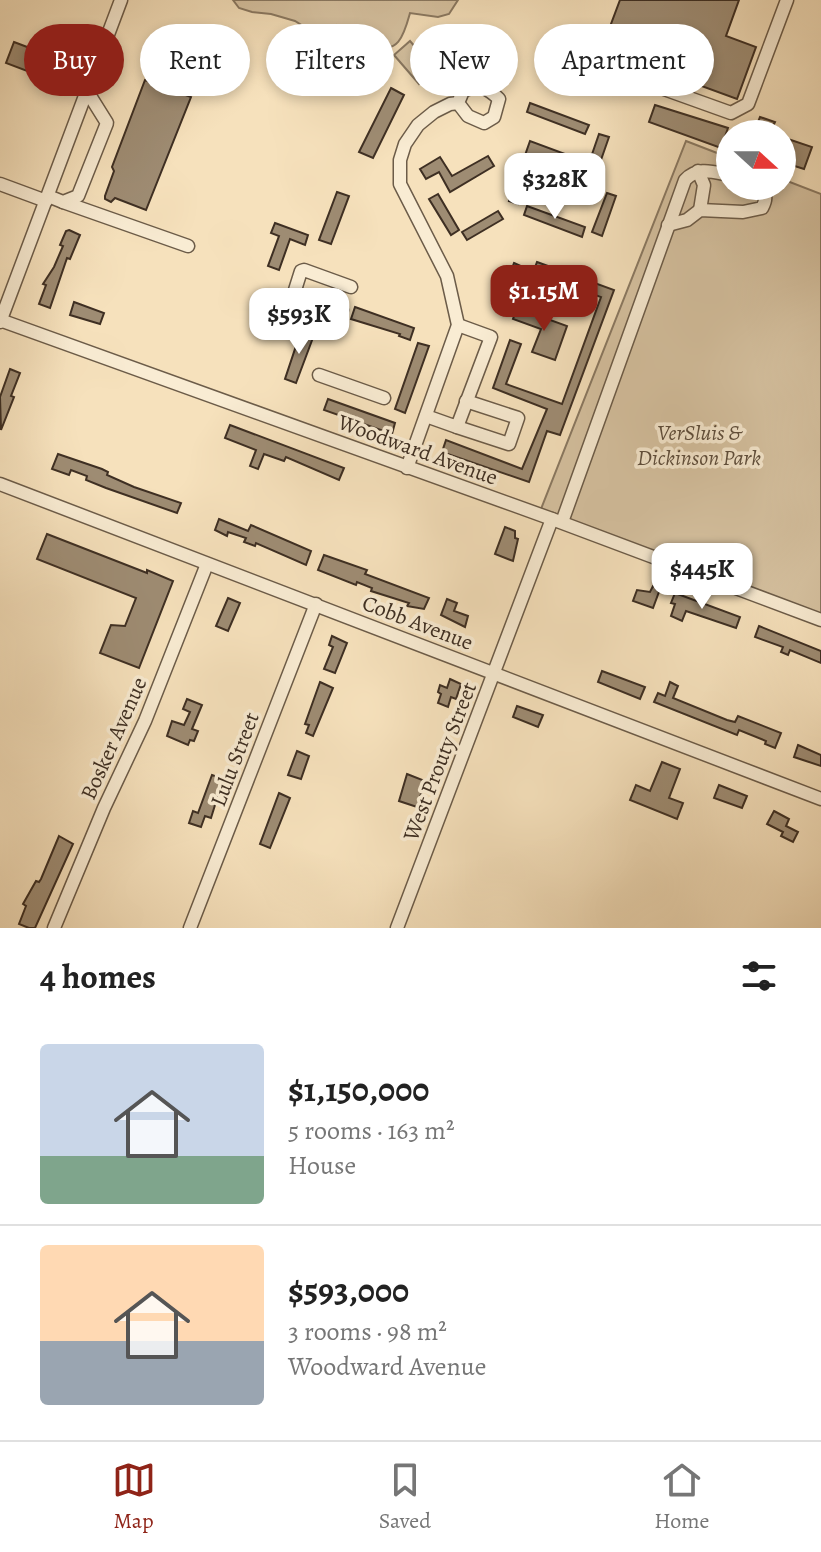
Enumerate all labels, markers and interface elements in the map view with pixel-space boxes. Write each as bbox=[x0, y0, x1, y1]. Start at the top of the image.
chip: Buy bbox=[24, 24, 124, 96]
chip: Rent bbox=[140, 24, 250, 96]
chip: Filters bbox=[266, 24, 394, 96]
chip: New bbox=[410, 24, 518, 96]
chip: Apartment bbox=[534, 24, 714, 96]
north arrow bbox=[716, 120, 796, 200]
map controls bbox=[716, 120, 796, 200]
pin: $328K bbox=[499, 153, 611, 221]
text: $328K bbox=[522, 161, 588, 196]
pin: $1.15M bbox=[479, 265, 609, 333]
text: $1.15M bbox=[509, 273, 579, 308]
pin: $593K bbox=[243, 288, 355, 356]
text: $593K bbox=[267, 296, 331, 331]
street label: Woodward Avenue bbox=[333, 407, 502, 493]
park label: VerSluis & Dickinson Park bbox=[637, 418, 761, 473]
pin: $445K bbox=[646, 543, 758, 611]
text: $445K bbox=[670, 551, 734, 586]
street label: Cobb Avenue bbox=[358, 588, 477, 658]
street label: Bosker Avenue bbox=[73, 672, 154, 805]
street label: West Prouty Street bbox=[396, 678, 484, 846]
street label: Lulu Street bbox=[203, 708, 267, 811]
text: 4 homes bbox=[40, 953, 156, 1000]
icon: filters bbox=[737, 954, 781, 998]
text: $1,150,000 bbox=[288, 1066, 429, 1113]
icon: home bbox=[104, 1076, 200, 1172]
text: 5 rooms · 163 m² bbox=[288, 1113, 455, 1148]
text: House bbox=[288, 1148, 356, 1183]
text: $593,000 bbox=[288, 1267, 409, 1314]
icon: home bbox=[104, 1277, 200, 1373]
text: 3 rooms · 98 m² bbox=[288, 1314, 447, 1349]
text: Woodward Avenue bbox=[288, 1349, 486, 1384]
tab: Map bbox=[112, 1458, 156, 1536]
tab: Saved bbox=[379, 1458, 431, 1536]
tab: Home bbox=[654, 1458, 709, 1536]

